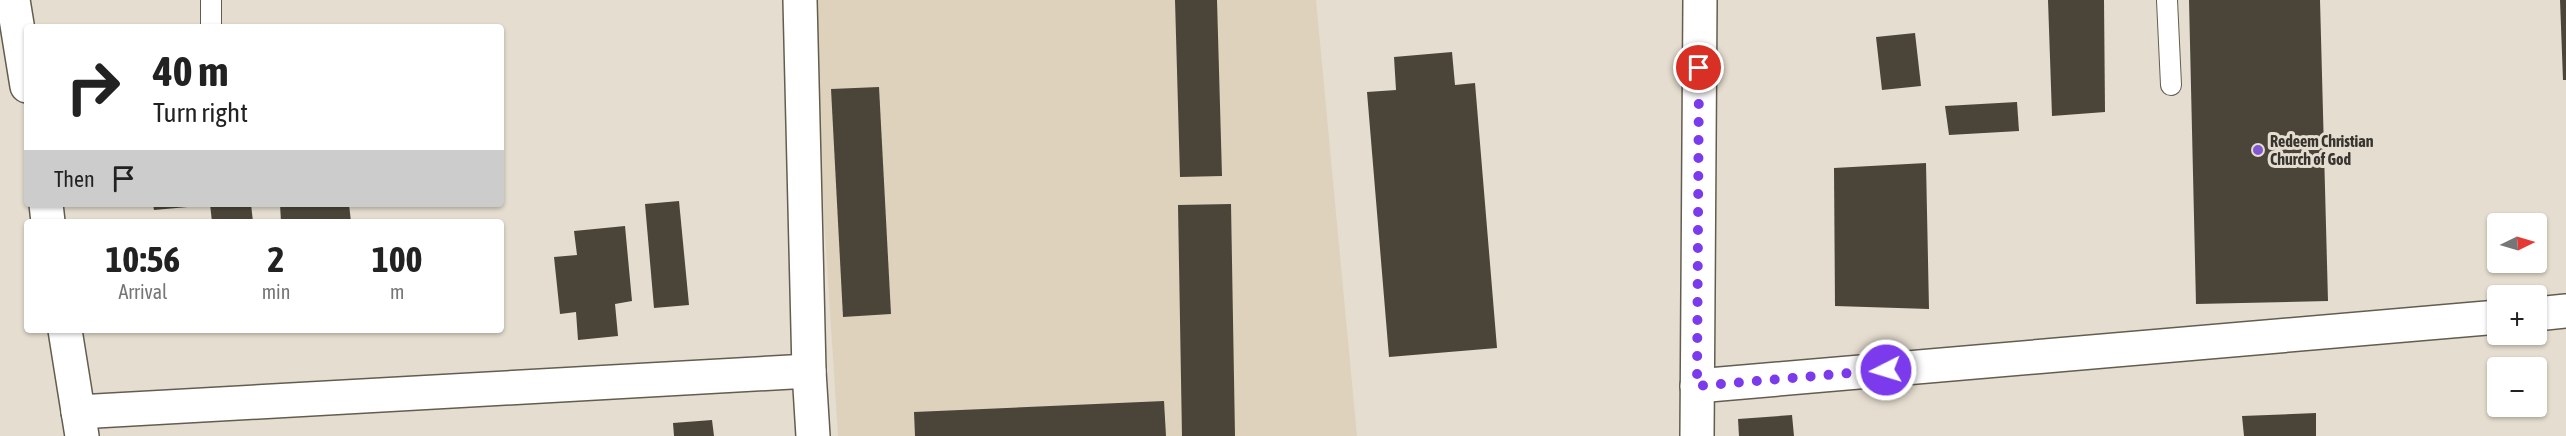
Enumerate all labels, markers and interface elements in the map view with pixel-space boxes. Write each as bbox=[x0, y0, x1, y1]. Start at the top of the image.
pin bbox=[1673, 42, 1724, 93]
text: 40 m bbox=[153, 47, 228, 95]
icon: right bbox=[54, 48, 132, 126]
icon: arrive bbox=[1682, 51, 1715, 84]
text: Turn right bbox=[153, 97, 248, 128]
place label: Redeem Christian Church of God bbox=[2270, 132, 2374, 168]
marker: Redeem Christian Church of God bbox=[2251, 143, 2265, 157]
icon: arrive bbox=[107, 162, 140, 195]
text: Then bbox=[54, 166, 95, 192]
north arrow bbox=[2487, 213, 2547, 273]
map controls bbox=[2487, 213, 2547, 417]
text: 10:56 bbox=[105, 238, 180, 280]
text: 2 bbox=[268, 238, 284, 280]
text: 100 bbox=[372, 238, 423, 280]
text: Arrival bbox=[118, 280, 167, 303]
text: min bbox=[262, 280, 290, 303]
text: m bbox=[390, 280, 404, 303]
button: + bbox=[2487, 285, 2547, 345]
position arrow bbox=[1854, 338, 1918, 402]
button: − bbox=[2487, 357, 2547, 417]

